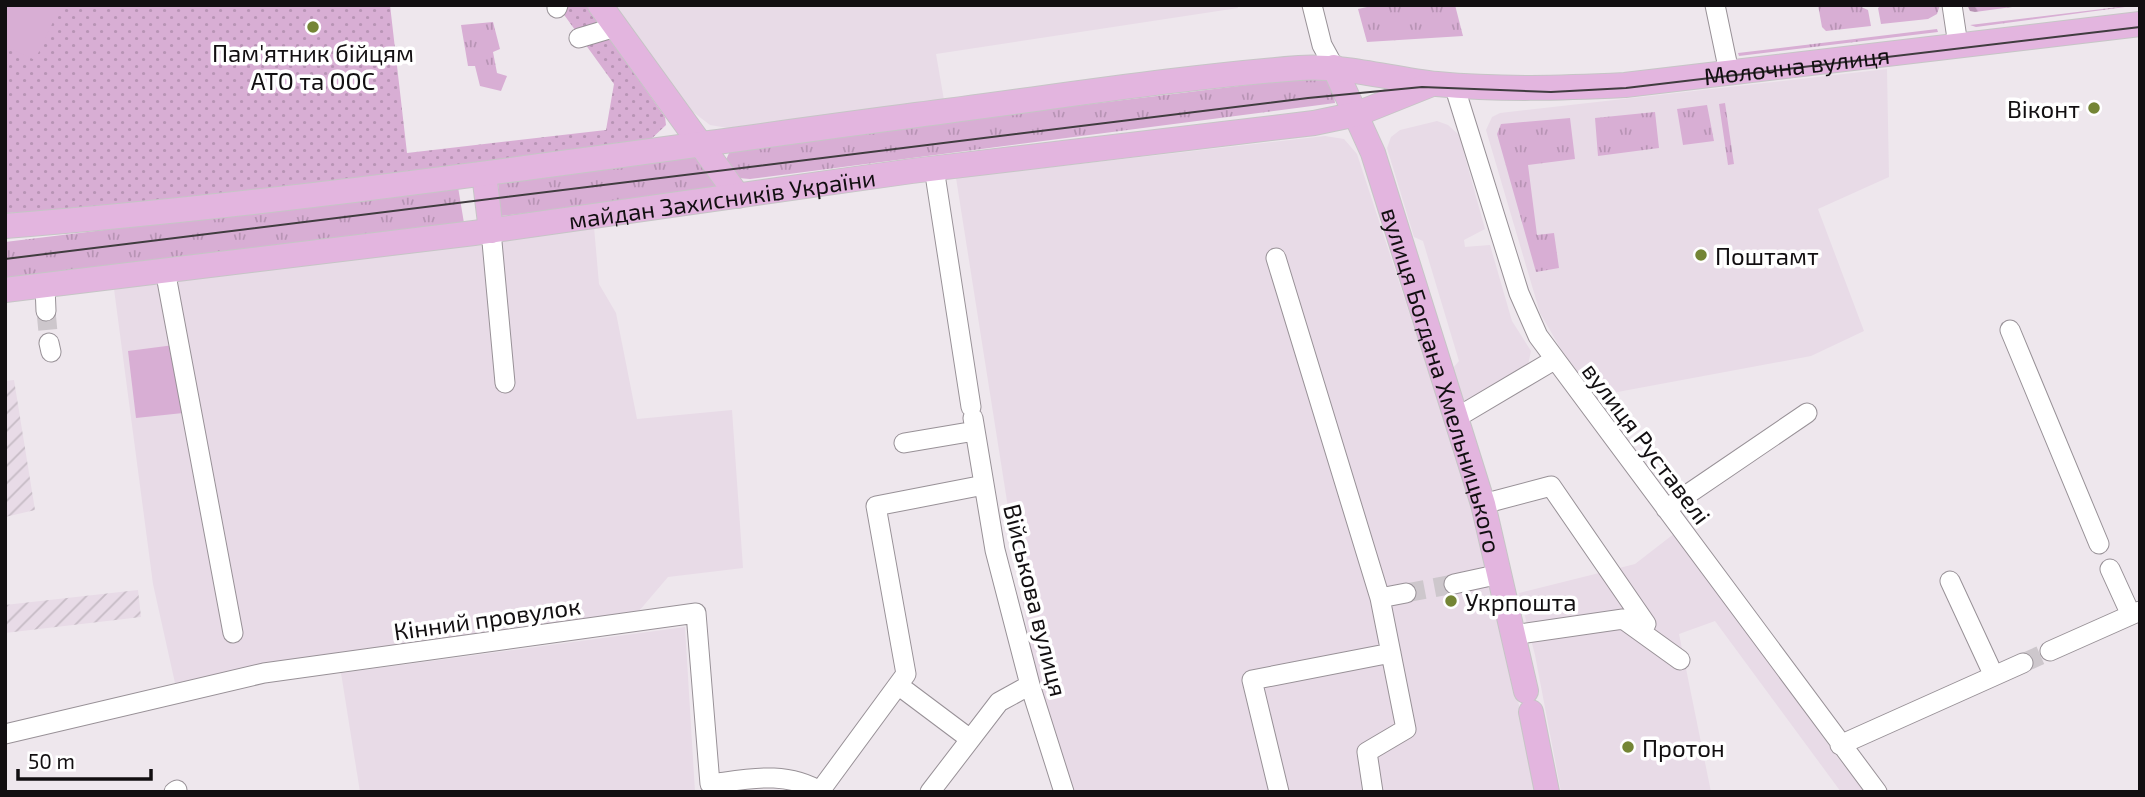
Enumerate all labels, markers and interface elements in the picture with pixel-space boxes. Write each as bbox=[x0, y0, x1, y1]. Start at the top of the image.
marker: Пам'ятник бійцям АТО та ООС bbox=[305, 19, 321, 35]
place label: Пам'ятник бійцям АТО та ООС bbox=[212, 38, 414, 95]
street label: Молочна вулиця bbox=[1702, 39, 1891, 90]
place label: Віконт bbox=[2007, 94, 2080, 123]
marker: Віконт bbox=[2086, 100, 2102, 116]
street label: майдан Захисників України bbox=[567, 162, 877, 234]
street label: вулиця Богдана Хмельницького bbox=[1376, 204, 1508, 556]
place label: Поштамт bbox=[1715, 241, 1819, 270]
marker: Поштамт bbox=[1693, 247, 1709, 263]
street label: вулиця Руставелі bbox=[1576, 357, 1717, 530]
street label: Військова вулиця bbox=[997, 501, 1074, 700]
place label: Укрпошта bbox=[1465, 587, 1577, 616]
street label: Кінний провулок bbox=[392, 591, 583, 646]
marker: Укрпошта bbox=[1443, 593, 1459, 609]
place label: Протон bbox=[1642, 733, 1725, 762]
scale bar bbox=[18, 738, 150, 782]
marker: Протон bbox=[1620, 739, 1636, 755]
text: 50 m bbox=[28, 748, 75, 773]

